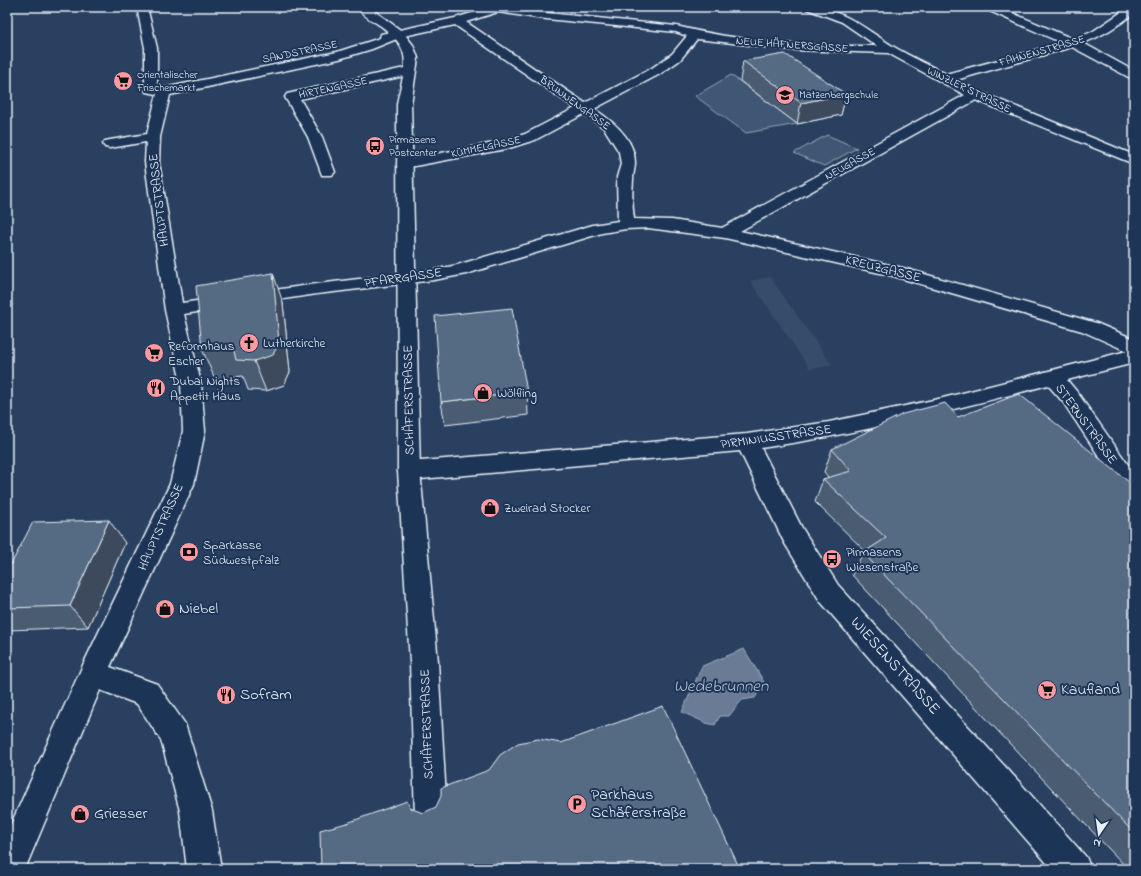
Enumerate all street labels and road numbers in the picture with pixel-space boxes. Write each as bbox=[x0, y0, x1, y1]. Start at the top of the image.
street label: FAHNENSTRASSE bbox=[996, 31, 1087, 71]
street label: NEUE HÄFNERSGASSE bbox=[735, 33, 849, 57]
street label: SANDSTRASSE bbox=[261, 36, 339, 68]
street label: WINZLER STRASSE bbox=[924, 63, 1014, 117]
street label: BRUNNENGASSE bbox=[536, 71, 614, 134]
street label: HIRTENGASSE bbox=[297, 73, 369, 103]
street label: KÜMMELGASSE bbox=[450, 132, 523, 162]
street label: NEUGASSE bbox=[822, 143, 878, 184]
street label: HAUPTSTRASSE bbox=[144, 152, 174, 248]
street label: KREUZGASSE bbox=[843, 250, 923, 288]
street label: PFARRGASSE bbox=[363, 263, 443, 293]
street label: SCHÄFERSTRASSE bbox=[399, 345, 419, 455]
street label: STERNSTRASSE bbox=[1050, 380, 1122, 468]
street label: PIRMINIUSSTRASSE bbox=[719, 420, 833, 454]
street label: HAUPTSTRASSE bbox=[133, 480, 189, 574]
street label: WIESENSTRASSE bbox=[844, 612, 946, 720]
street label: SCHÄFERSTRASSE bbox=[416, 669, 438, 779]

